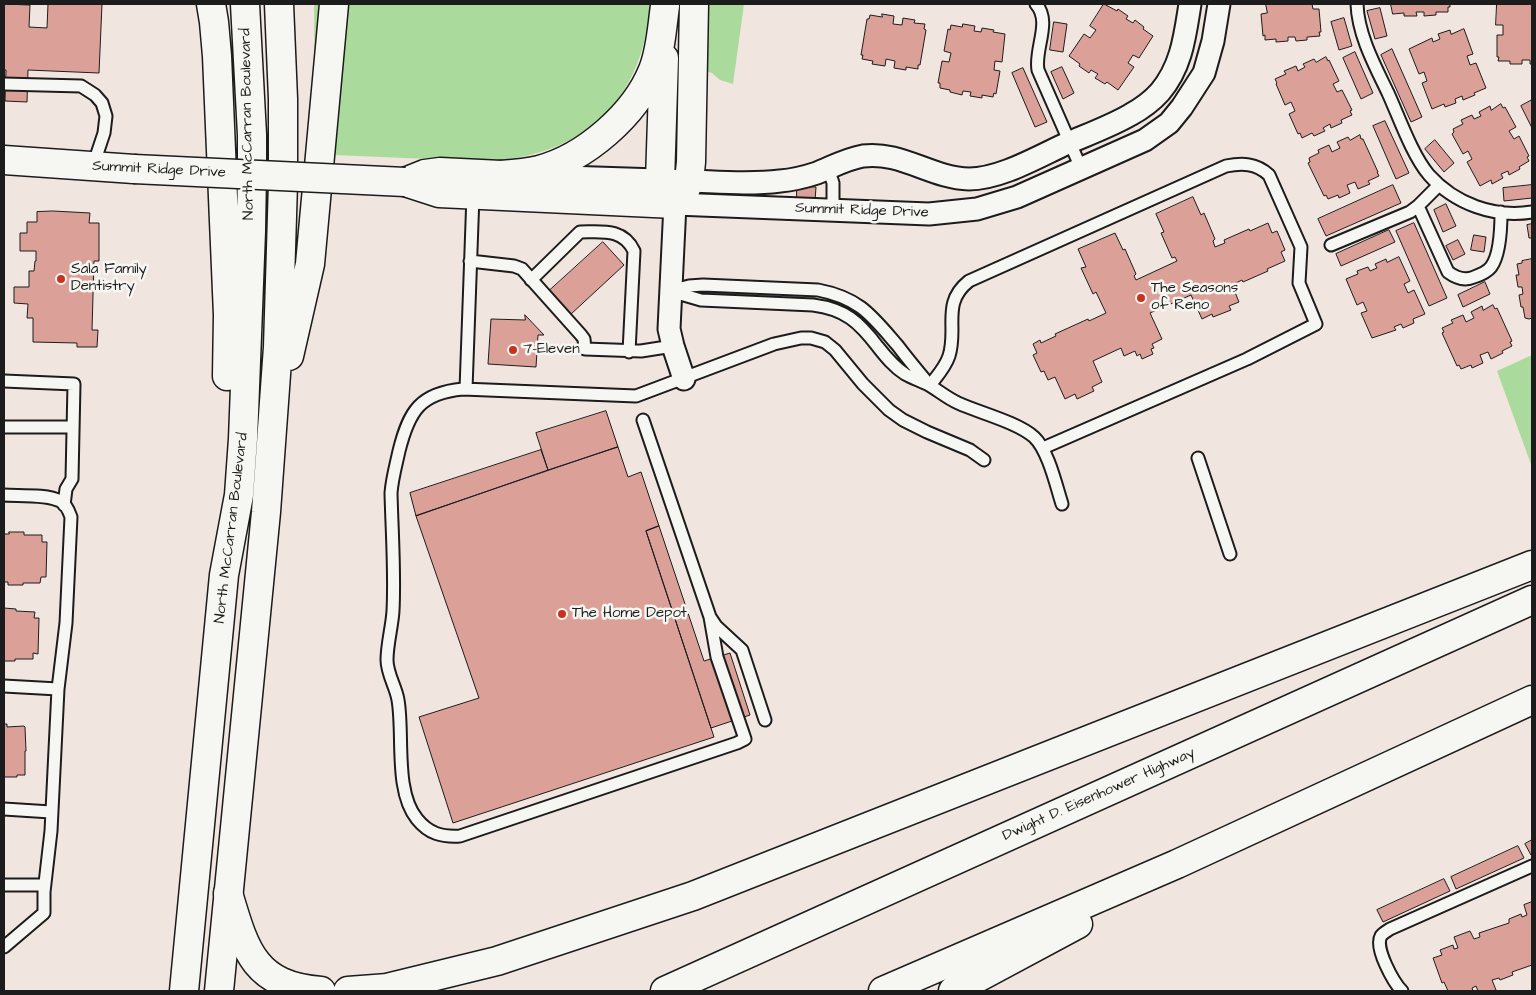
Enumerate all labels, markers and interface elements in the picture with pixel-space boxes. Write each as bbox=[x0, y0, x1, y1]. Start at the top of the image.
street label: North McCarran Boulevard bbox=[237, 28, 259, 220]
street label: Summit Ridge Drive bbox=[92, 158, 226, 182]
street label: Summit Ridge Drive bbox=[795, 200, 929, 222]
place label: Sala Family Dentistry bbox=[71, 261, 147, 296]
marker: Sala Family Dentistry bbox=[55, 273, 67, 285]
place label: The Seasons of Reno bbox=[1151, 280, 1238, 315]
marker: The Seasons of Reno bbox=[1135, 292, 1147, 304]
place label: 7-Eleven bbox=[523, 341, 580, 359]
marker: 7-Eleven bbox=[507, 344, 519, 356]
street label: North McCarran Boulevard bbox=[211, 432, 253, 624]
place label: The Home Depot bbox=[572, 605, 687, 623]
marker: The Home Depot bbox=[556, 608, 568, 620]
street label: Dwight D. Eisenhower Highway bbox=[1000, 744, 1198, 846]

